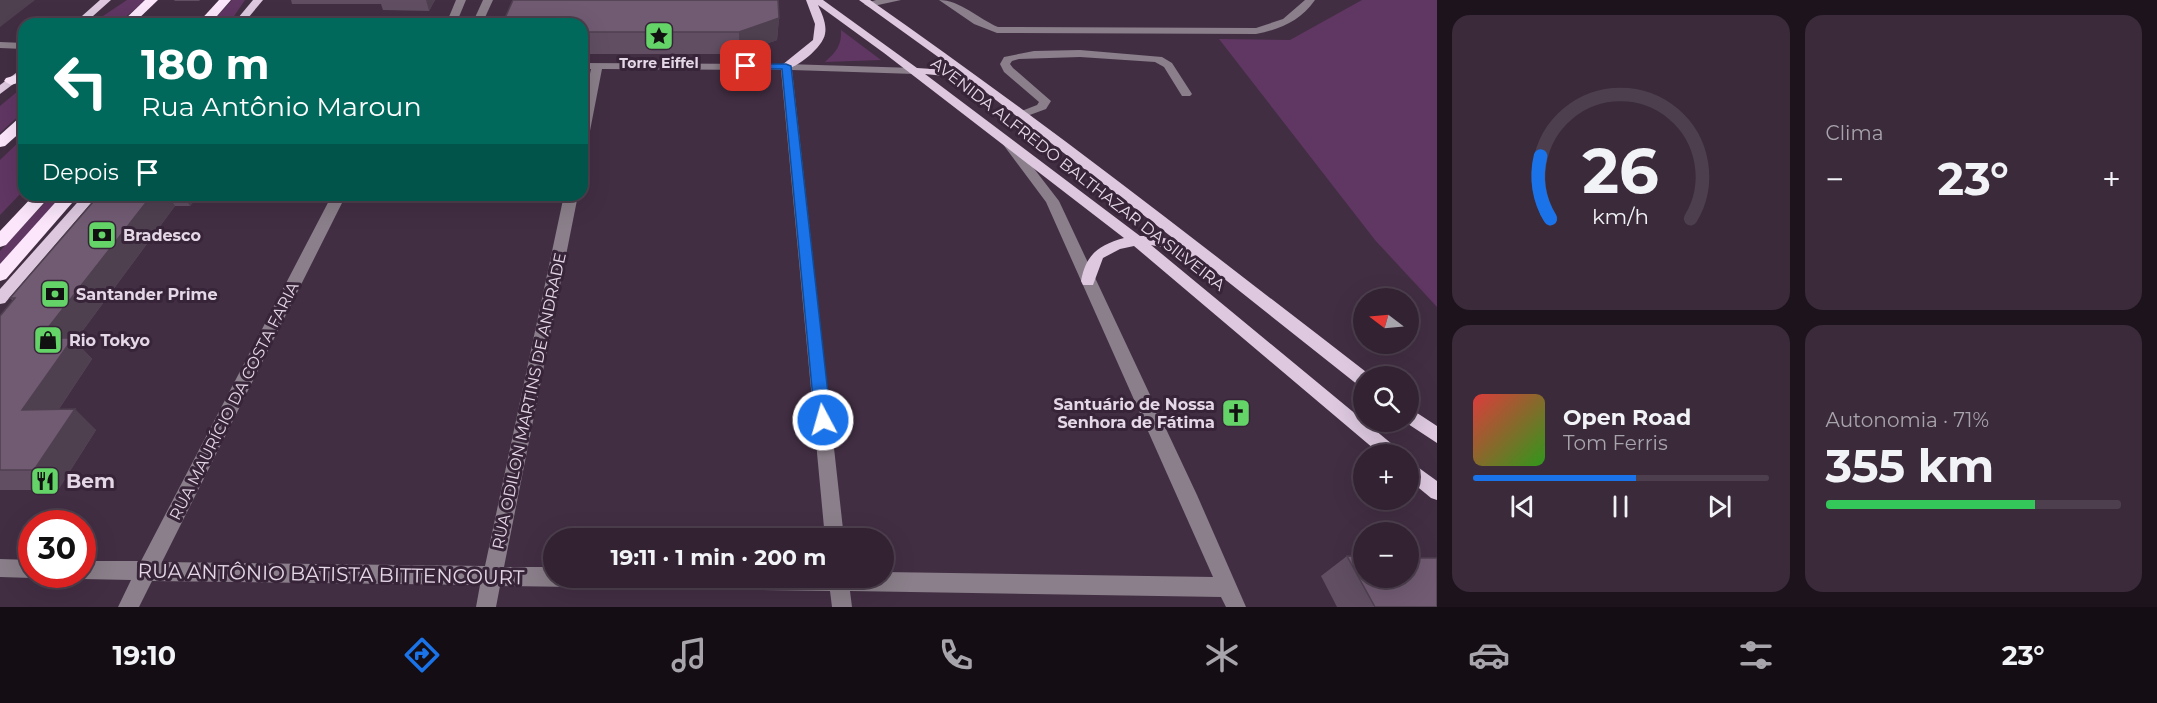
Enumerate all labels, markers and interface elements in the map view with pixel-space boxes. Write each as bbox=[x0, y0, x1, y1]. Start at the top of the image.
place icon: Torre Eiffel bbox=[643, 20, 675, 52]
text: 180 m bbox=[141, 38, 270, 90]
pin bbox=[720, 40, 771, 91]
icon: left bbox=[42, 42, 120, 120]
icon: arrive bbox=[729, 49, 762, 82]
street label: AVENIDA ALFREDO BALTHAZAR DA SILVEIRA bbox=[927, 53, 1229, 295]
place label: Torre Eiffel bbox=[619, 54, 699, 72]
text: Rua Antônio Maroun bbox=[141, 90, 422, 123]
text: Clima bbox=[1826, 121, 1883, 145]
text: 26 bbox=[1582, 133, 1659, 209]
text: 23° bbox=[1938, 151, 2009, 206]
icon: arrive bbox=[131, 156, 164, 189]
text: Depois bbox=[42, 159, 119, 186]
text: − bbox=[1826, 159, 1844, 199]
text: + bbox=[2102, 159, 2121, 199]
text: km/h bbox=[1592, 204, 1649, 230]
bank icon: Bradesco bbox=[86, 219, 118, 251]
place label: Bradesco bbox=[123, 226, 201, 245]
street label: RUA ODILON MARTINS DE ANDRADE bbox=[488, 251, 570, 551]
bank icon: Santander Prime bbox=[39, 278, 71, 310]
street label: RUA MAURÍCIO DA COSTA FARIA bbox=[165, 278, 303, 523]
place label: Santander Prime bbox=[76, 285, 218, 304]
north arrow bbox=[1353, 288, 1419, 354]
map controls bbox=[1353, 288, 1419, 588]
shop icon: Rio Tokyo bbox=[32, 324, 64, 356]
place label: Rio Tokyo bbox=[69, 331, 150, 350]
button: search bbox=[1353, 366, 1419, 432]
position arrow bbox=[791, 388, 855, 452]
place label: Santuário de Nossa Senhora de Fátima bbox=[1053, 395, 1215, 432]
church icon: Santuário de Nossa Senhora de Fátima bbox=[1220, 397, 1252, 429]
text: Open Road bbox=[1563, 404, 1691, 431]
text: Autonomia · 71% bbox=[1826, 408, 1989, 432]
text: Tom Ferris bbox=[1563, 431, 1668, 455]
text: 355 km bbox=[1826, 438, 1994, 493]
button: + bbox=[1353, 444, 1419, 510]
restaurant icon: Bem bbox=[29, 465, 61, 497]
place label: Bem bbox=[66, 469, 115, 493]
icon: previous bbox=[1506, 490, 1539, 523]
icon: pause bbox=[1604, 490, 1637, 523]
icon: next bbox=[1703, 490, 1736, 523]
speed limit sign: 30 bbox=[18, 510, 96, 588]
button: − bbox=[1353, 522, 1419, 588]
text: 19:11 · 1 min · 200 m bbox=[611, 544, 826, 571]
street label: RUA ANTÔNIO BATISTA BITTENCOURT bbox=[137, 559, 525, 589]
icon: directions bbox=[401, 634, 443, 676]
icon: music bbox=[668, 634, 710, 676]
icon: phone bbox=[935, 634, 977, 676]
icon: climate bbox=[1201, 634, 1243, 676]
icon: car bbox=[1468, 634, 1510, 676]
icon: filters bbox=[1735, 634, 1777, 676]
text: 19:10 bbox=[112, 639, 176, 672]
text: 23° bbox=[2002, 639, 2045, 672]

